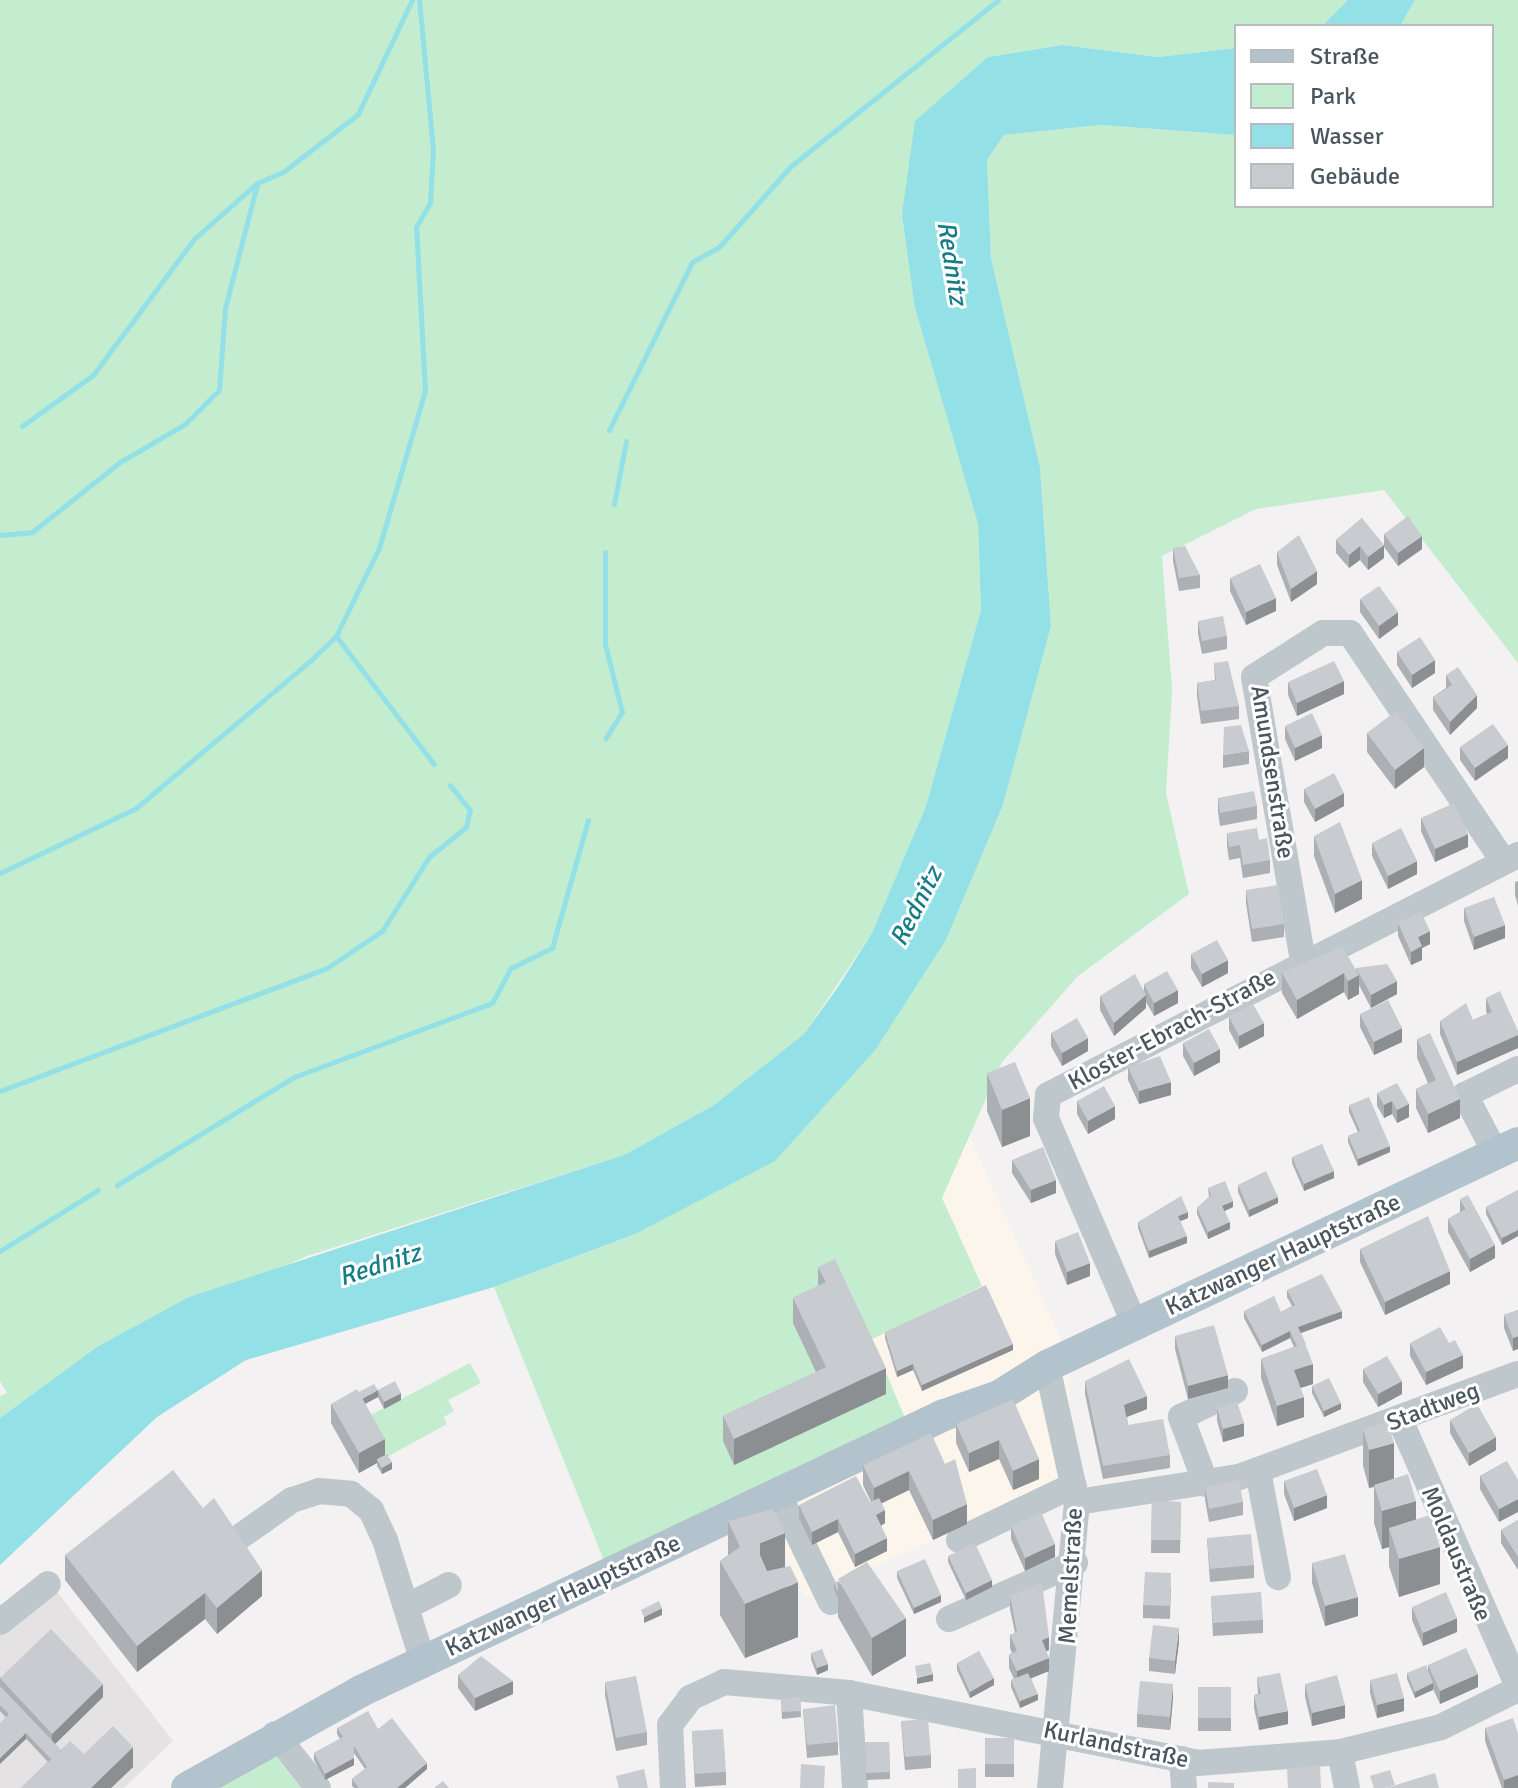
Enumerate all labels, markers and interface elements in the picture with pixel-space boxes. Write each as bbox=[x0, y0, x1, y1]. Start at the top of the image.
legend bbox=[1234, 24, 1494, 208]
text: Straße bbox=[1310, 41, 1380, 71]
text: Park bbox=[1310, 81, 1356, 111]
text: Wasser bbox=[1310, 121, 1384, 151]
text: Gebäude bbox=[1310, 161, 1400, 191]
water label: Rednitz bbox=[929, 219, 973, 307]
street label: Amundsenstraße bbox=[1244, 683, 1300, 861]
water label: Rednitz bbox=[884, 862, 950, 952]
street label: Kloster-Ebrach-Straße bbox=[1063, 963, 1281, 1097]
street label: Katzwanger Hauptstraße bbox=[1161, 1188, 1405, 1322]
water label: Rednitz bbox=[335, 1238, 425, 1294]
street label: Stadtweg bbox=[1383, 1376, 1483, 1438]
street label: Moldaustraße bbox=[1415, 1482, 1497, 1626]
street label: Memelstraße bbox=[1053, 1507, 1089, 1645]
street label: Katzwanger Hauptstraße bbox=[441, 1529, 685, 1663]
street label: Kurlandstraße bbox=[1041, 1716, 1191, 1774]

